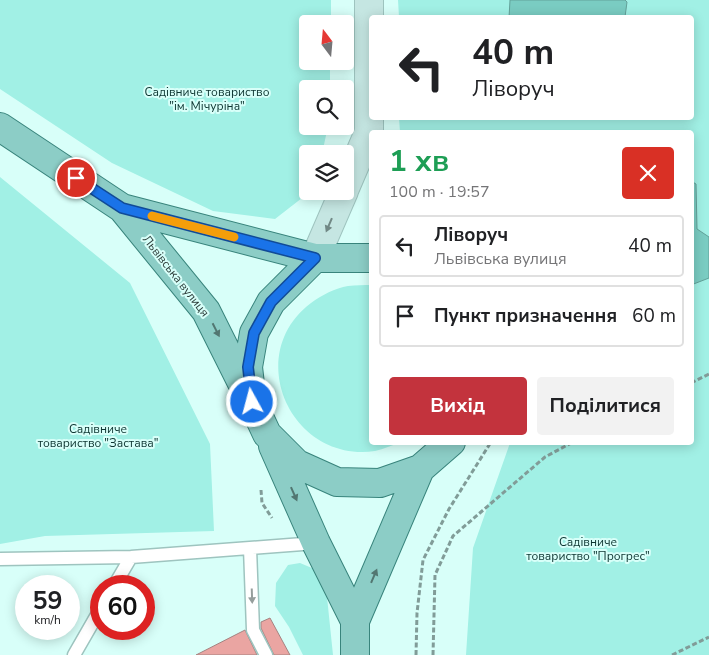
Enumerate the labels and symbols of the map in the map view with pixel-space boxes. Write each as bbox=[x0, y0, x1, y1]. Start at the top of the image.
north arrow bbox=[299, 15, 354, 70]
park label: Садівниче товариство "ім. Мічуріна" bbox=[145, 84, 270, 114]
pin bbox=[55, 157, 97, 199]
one-way arrow bbox=[325, 218, 333, 232]
street label: Львівська вулиця bbox=[139, 232, 213, 320]
one-way arrow bbox=[212, 322, 220, 337]
position arrow bbox=[225, 375, 277, 427]
park label: Садівниче товариство "Застава" bbox=[38, 421, 158, 451]
one-way arrow bbox=[290, 487, 298, 501]
park label: Садівниче товариство "Прогрес" bbox=[526, 534, 650, 564]
one-way arrow bbox=[371, 569, 379, 583]
speed limit sign: 60 bbox=[90, 575, 155, 640]
one-way arrow bbox=[248, 589, 256, 605]

